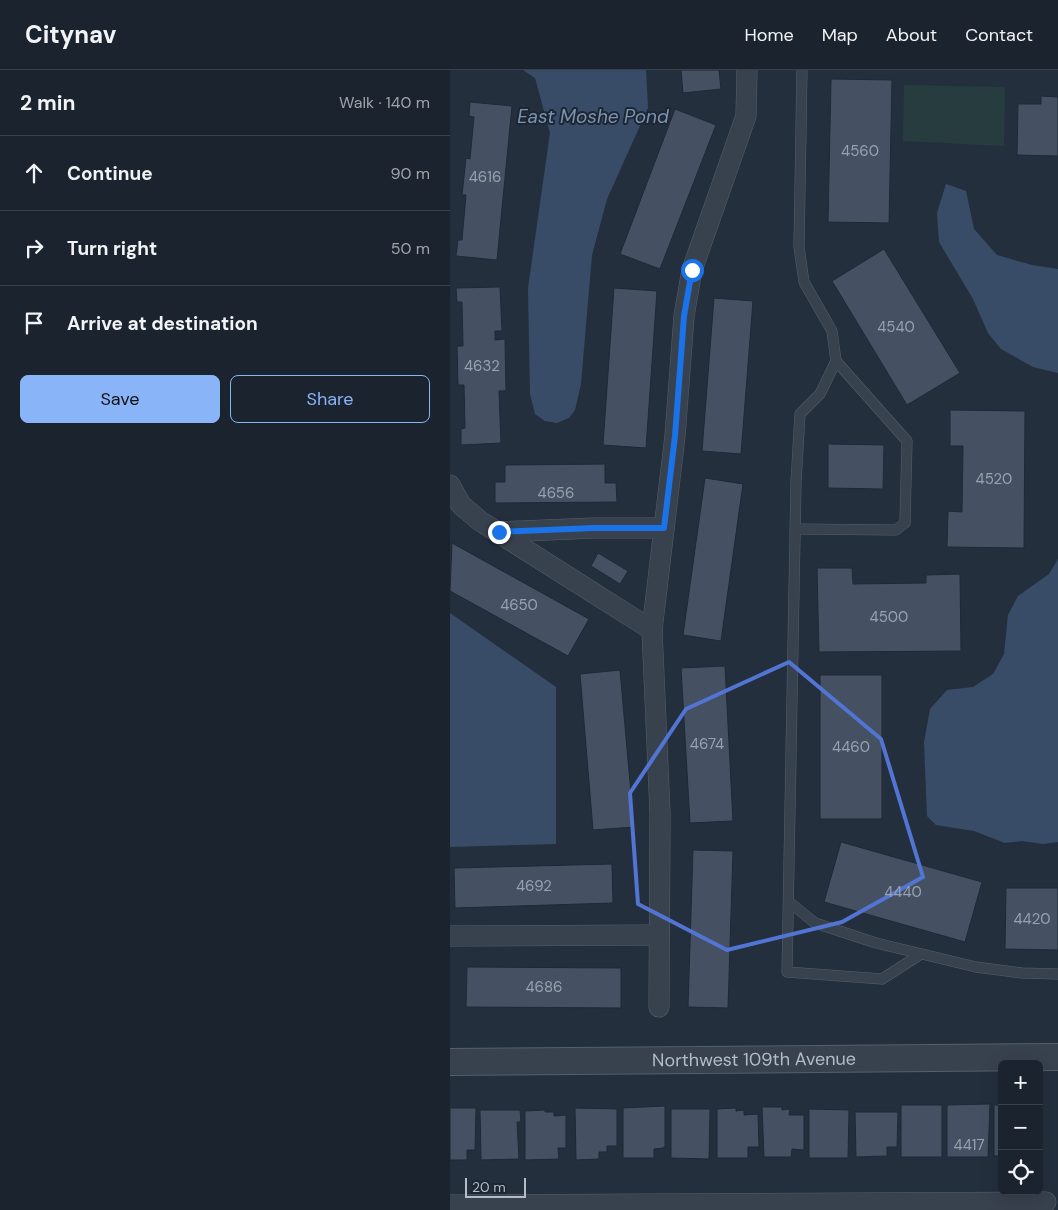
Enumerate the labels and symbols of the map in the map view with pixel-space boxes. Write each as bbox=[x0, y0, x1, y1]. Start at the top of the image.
water label: East Moshe Pond bbox=[517, 104, 670, 129]
house number: 4560 bbox=[841, 141, 879, 161]
house number: 4616 bbox=[469, 167, 501, 187]
route start bbox=[681, 259, 704, 282]
house number: 4540 bbox=[877, 317, 915, 337]
house number: 4632 bbox=[464, 356, 500, 376]
house number: 4520 bbox=[976, 469, 1012, 489]
house number: 4656 bbox=[538, 483, 574, 503]
route end bbox=[488, 521, 511, 544]
house number: 4650 bbox=[500, 595, 538, 615]
house number: 4500 bbox=[870, 607, 908, 627]
house number: 4674 bbox=[690, 734, 724, 754]
house number: 4460 bbox=[832, 737, 870, 757]
house number: 4692 bbox=[516, 876, 552, 896]
house number: 4440 bbox=[884, 882, 922, 902]
house number: 4420 bbox=[1014, 909, 1050, 929]
house number: 4686 bbox=[525, 977, 563, 997]
street label: Northwest 109th Avenue bbox=[652, 1047, 856, 1072]
house number: 4417 bbox=[954, 1135, 984, 1155]
scale bar bbox=[465, 1175, 526, 1198]

